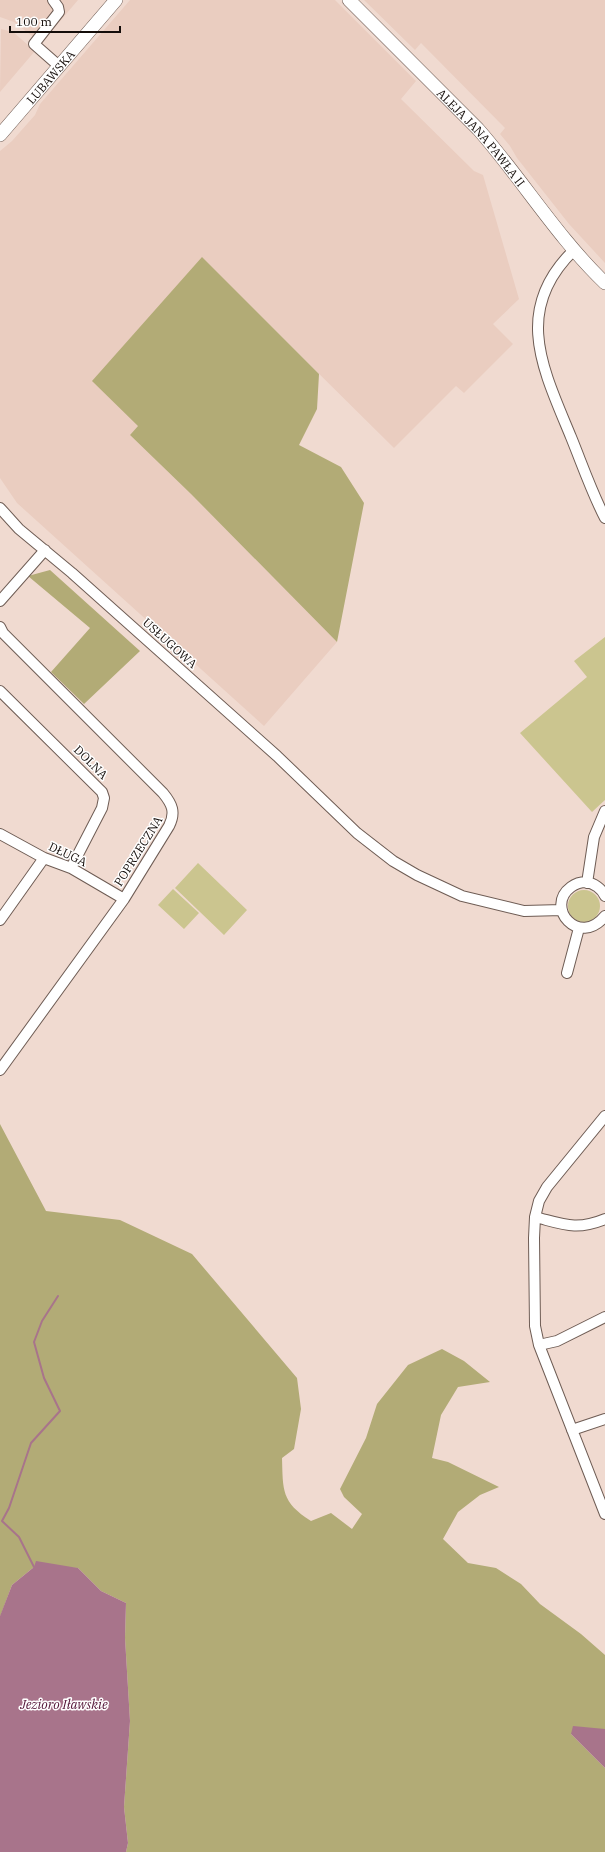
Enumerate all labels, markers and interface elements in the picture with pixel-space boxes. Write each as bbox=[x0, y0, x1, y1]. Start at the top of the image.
scale bar bbox=[10, 8, 120, 34]
text: 100 m bbox=[16, 14, 52, 29]
street label: LUBAWSKA bbox=[23, 46, 78, 107]
street label: ALEJA JANA PAWŁA II bbox=[434, 85, 529, 189]
street label: USŁUGOWA bbox=[140, 615, 201, 672]
street label: DOLNA bbox=[71, 742, 112, 783]
street label: POPRZECZNA bbox=[111, 813, 166, 889]
street label: DŁUGA bbox=[46, 839, 90, 870]
water label: Jezioro Iławskie bbox=[19, 1696, 108, 1713]

